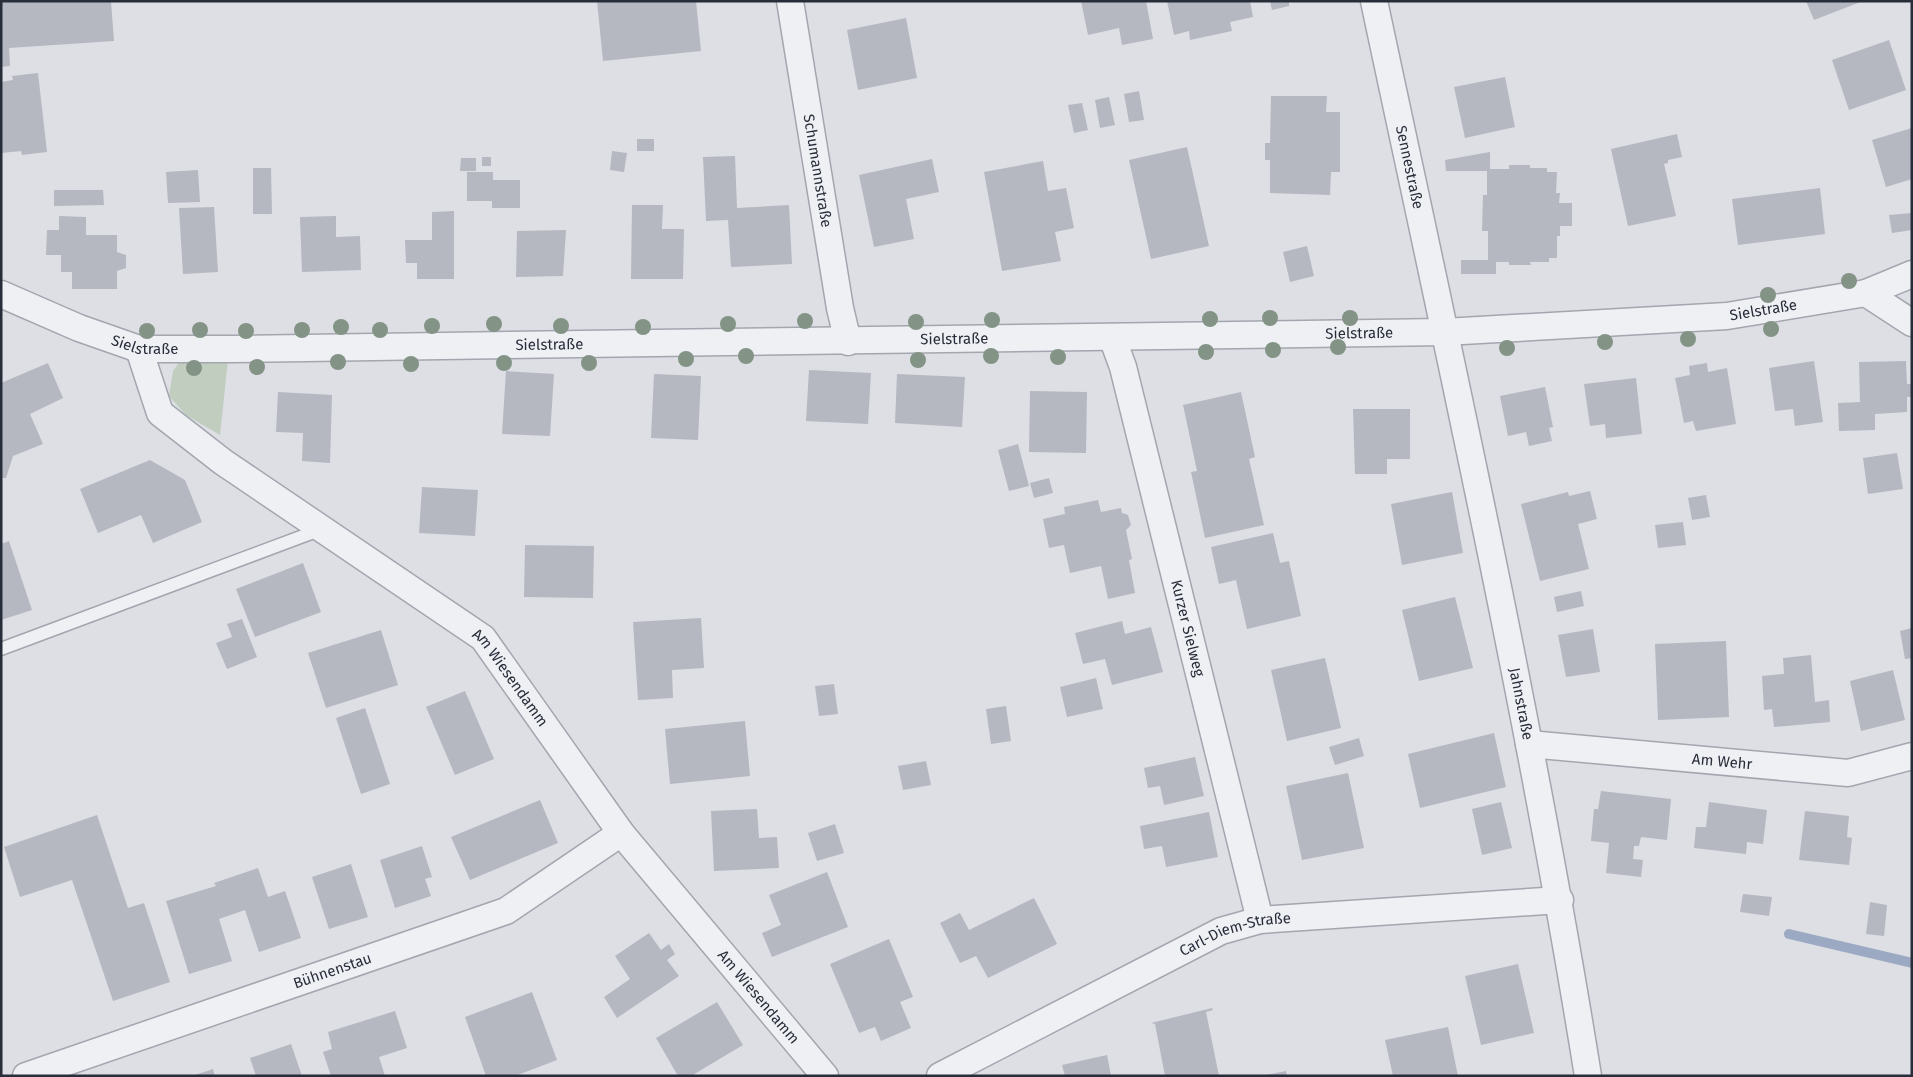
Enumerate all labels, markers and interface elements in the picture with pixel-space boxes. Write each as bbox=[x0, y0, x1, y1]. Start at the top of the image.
street label: Schumannstraße bbox=[800, 113, 836, 229]
street label: Sennestraße bbox=[1392, 124, 1427, 211]
street label: Sielstraße bbox=[1728, 296, 1798, 324]
street label: Sielstraße bbox=[1325, 324, 1393, 343]
street label: Sielstraße bbox=[920, 329, 988, 348]
street label: Sielstraße bbox=[109, 331, 178, 359]
street label: Sielstraße bbox=[515, 335, 583, 354]
street label: Kurzer Sielweg bbox=[1167, 578, 1208, 679]
street label: Am Wiesendamm bbox=[469, 625, 552, 730]
street label: Jahnstraße bbox=[1505, 666, 1537, 741]
street label: Am Wehr bbox=[1691, 750, 1753, 773]
street label: Carl-Diem-Straße bbox=[1176, 909, 1291, 960]
street label: Am Wiesendamm bbox=[714, 946, 803, 1048]
street label: Bühnenstau bbox=[291, 949, 374, 992]

